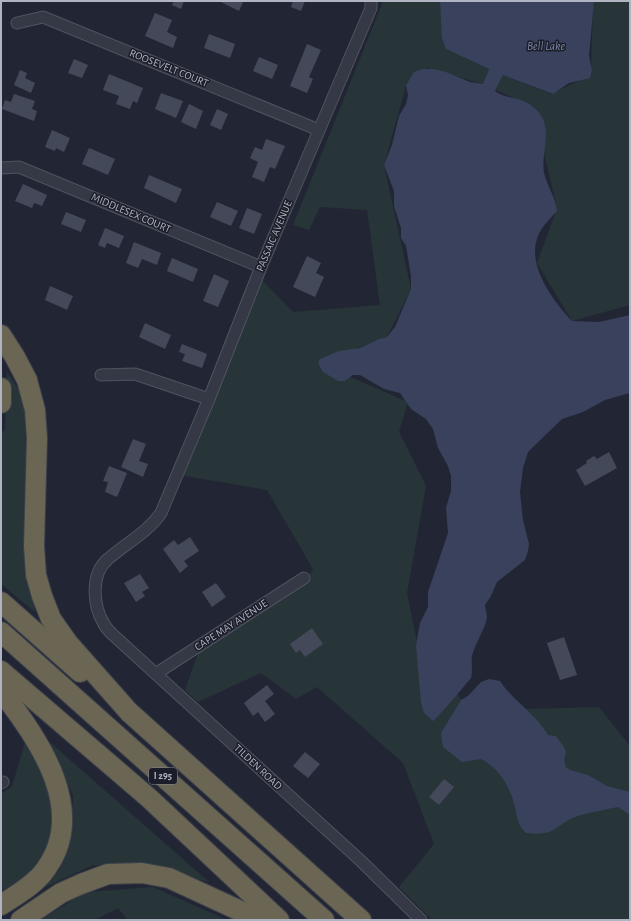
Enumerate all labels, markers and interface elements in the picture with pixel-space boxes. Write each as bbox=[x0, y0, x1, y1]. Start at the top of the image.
water label: Bell Lake bbox=[527, 40, 566, 52]
street label: ROOSEVELT COURT bbox=[128, 47, 211, 89]
street label: MIDDLESEX COURT bbox=[90, 191, 173, 235]
street label: PASSAIC AVENUE bbox=[254, 198, 294, 273]
street label: CAPE MAY AVENUE bbox=[193, 597, 270, 653]
street label: TILDEN ROAD bbox=[232, 742, 284, 792]
road number: I 295 bbox=[149, 768, 177, 784]

